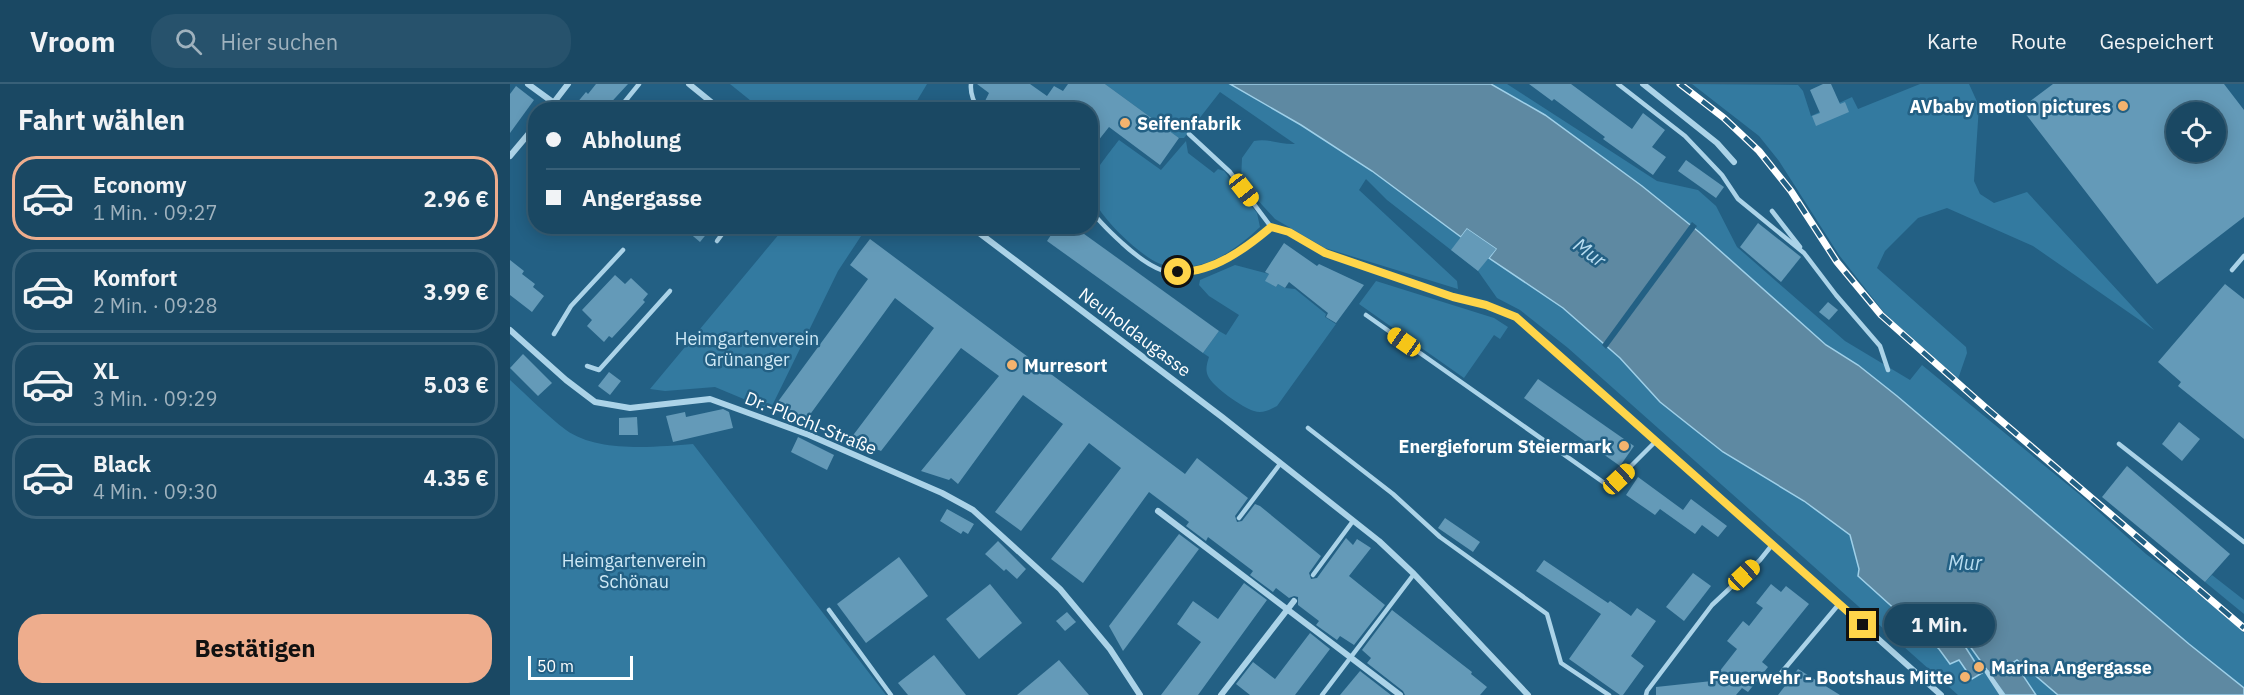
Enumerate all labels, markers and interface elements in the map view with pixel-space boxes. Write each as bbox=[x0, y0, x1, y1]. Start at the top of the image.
search box bbox=[151, 14, 571, 68]
text: Vroom bbox=[30, 23, 115, 60]
icon: search bbox=[172, 25, 205, 58]
text: Hier suchen bbox=[220, 27, 338, 56]
text: Karte bbox=[1927, 27, 1978, 55]
text: Route bbox=[2011, 27, 2067, 55]
text: Gespeichert bbox=[2100, 27, 2214, 55]
place label: AVbaby motion pictures bbox=[1909, 95, 2111, 118]
marker: AVbaby motion pictures bbox=[2116, 99, 2130, 113]
text: Fahrt wählen bbox=[18, 102, 185, 137]
map controls bbox=[2166, 102, 2226, 162]
button: locate bbox=[2166, 102, 2226, 162]
place label: Seifenfabrik bbox=[1137, 112, 1242, 135]
marker: Seifenfabrik bbox=[1118, 116, 1132, 130]
text: Abholung bbox=[582, 125, 681, 154]
text: Economy bbox=[93, 170, 187, 199]
car bbox=[1226, 170, 1262, 210]
icon: car bbox=[21, 171, 75, 225]
text: Angergasse bbox=[582, 183, 702, 212]
text: 2.96 € bbox=[424, 184, 489, 213]
text: 1 Min. · 09:27 bbox=[93, 199, 218, 226]
water label: Mur bbox=[1568, 231, 1612, 273]
route start bbox=[1164, 258, 1191, 285]
text: Komfort bbox=[93, 263, 178, 292]
icon: car bbox=[21, 264, 75, 318]
text: 3.99 € bbox=[424, 277, 489, 306]
street label: Neuholdaugasse bbox=[1074, 282, 1196, 382]
text: 2 Min. · 09:28 bbox=[93, 292, 218, 319]
car bbox=[1384, 324, 1424, 360]
park label: Heimgartenverein Grünanger bbox=[675, 327, 819, 371]
place label: Murresort bbox=[1024, 354, 1108, 377]
text: XL bbox=[93, 356, 119, 385]
icon: car bbox=[21, 357, 75, 411]
marker: Murresort bbox=[1005, 358, 1019, 372]
text: 5.03 € bbox=[424, 370, 489, 399]
text: 3 Min. · 09:29 bbox=[93, 385, 218, 412]
street label: Dr.-Plochl-Straße bbox=[742, 386, 880, 460]
place label: Energieforum Steiermark bbox=[1398, 435, 1613, 458]
marker: Energieforum Steiermark bbox=[1617, 439, 1631, 453]
text: Black bbox=[93, 449, 151, 478]
icon: car bbox=[21, 450, 75, 504]
car bbox=[1600, 460, 1638, 498]
text: 4.35 € bbox=[424, 463, 489, 492]
text: 4 Min. · 09:30 bbox=[93, 478, 218, 505]
park label: Heimgartenverein Schönau bbox=[562, 549, 706, 593]
water label: Mur bbox=[1948, 549, 1983, 576]
car bbox=[1725, 556, 1763, 594]
callout: 1 Min. bbox=[1884, 604, 1995, 646]
route end bbox=[1849, 611, 1876, 638]
text: 1 Min. bbox=[1911, 611, 1968, 638]
button: Bestätigen bbox=[18, 614, 492, 683]
scale bar bbox=[528, 653, 633, 680]
text: 50 m bbox=[537, 656, 574, 676]
place label: Marina Angergasse bbox=[1991, 656, 2152, 679]
marker: Marina Angergasse bbox=[1972, 660, 1986, 674]
place label: Feuerwehr - Bootshaus Mitte bbox=[1709, 666, 1953, 689]
marker: Feuerwehr - Bootshaus Mitte bbox=[1958, 670, 1972, 684]

